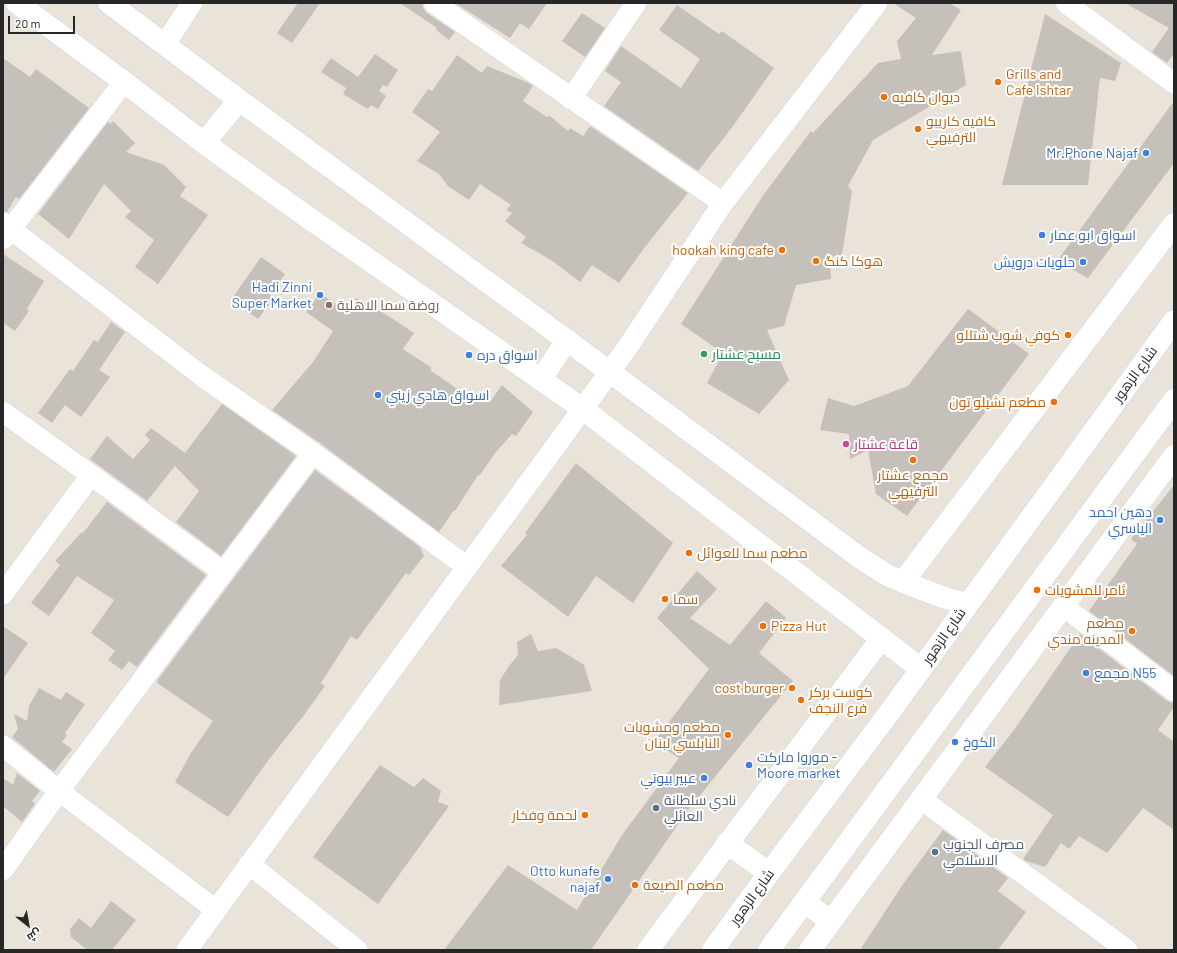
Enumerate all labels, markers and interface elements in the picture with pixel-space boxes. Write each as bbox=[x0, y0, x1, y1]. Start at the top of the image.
scale bar bbox=[10, 8, 77, 34]
text: 20 m bbox=[15, 16, 41, 30]
place label: Grills and Cafe Ishtar bbox=[1006, 66, 1071, 98]
marker: Grills and Cafe Ishtar bbox=[993, 77, 1003, 87]
place label: ديوان كافيه bbox=[892, 89, 960, 105]
marker: ديوان كافيه bbox=[879, 92, 889, 102]
place label: كافيه كاريبو الترفيهي bbox=[926, 113, 996, 146]
marker: كافيه كاريبو الترفيهي bbox=[913, 124, 923, 134]
place label: Mr.Phone Najaf bbox=[1046, 145, 1138, 161]
marker: Mr.Phone Najaf bbox=[1141, 148, 1151, 158]
place label: اسواق ابو عمار bbox=[1050, 227, 1136, 243]
marker: اسواق ابو عمار bbox=[1037, 230, 1047, 240]
place label: hookah king cafe bbox=[672, 242, 774, 258]
marker: hookah king cafe bbox=[777, 245, 787, 255]
place label: هوكا كنگ bbox=[824, 253, 883, 269]
place label: حلويات درويش bbox=[994, 254, 1075, 270]
marker: هوكا كنگ bbox=[811, 256, 821, 266]
marker: حلويات درويش bbox=[1078, 257, 1088, 267]
place label: Hadi Zinni Super Market bbox=[232, 279, 312, 312]
marker: Hadi Zinni Super Market bbox=[315, 290, 325, 300]
place label: روضة سما الاهلية bbox=[337, 297, 439, 313]
marker: روضة سما الاهلية bbox=[324, 300, 334, 310]
place label: كوفي شوب شتللو bbox=[956, 327, 1060, 343]
marker: كوفي شوب شتللو bbox=[1063, 330, 1073, 340]
street label: شارع الزهور bbox=[1109, 343, 1161, 405]
place label: مسبح عشتار bbox=[712, 346, 781, 362]
place label: اسواق دره bbox=[477, 347, 538, 363]
marker: مسبح عشتار bbox=[699, 349, 709, 359]
marker: اسواق دره bbox=[464, 350, 474, 360]
place label: اسواق هادي زيني bbox=[386, 387, 490, 403]
marker: اسواق هادي زيني bbox=[373, 390, 383, 400]
place label: مطعم تشيلو تون bbox=[949, 394, 1046, 410]
marker: مطعم تشيلو تون bbox=[1049, 397, 1059, 407]
place label: قاعة عشتار bbox=[854, 436, 918, 452]
marker: قاعة عشتار bbox=[841, 439, 851, 449]
marker: مجمع عشتار الترفيهي bbox=[908, 455, 918, 465]
place label: مجمع عشتار الترفيهي bbox=[878, 467, 948, 500]
place label: دهين احمد الياسري bbox=[1089, 504, 1152, 536]
marker: دهين احمد الياسري bbox=[1155, 515, 1165, 525]
place label: مطعم سما للعوائل bbox=[697, 545, 808, 561]
marker: مطعم سما للعوائل bbox=[684, 548, 694, 558]
place label: ثامر للمشويات bbox=[1045, 582, 1126, 598]
marker: ثامر للمشويات bbox=[1032, 585, 1042, 595]
place label: سما bbox=[673, 591, 698, 607]
marker: سما bbox=[660, 594, 670, 604]
street label: شارع الزهور bbox=[919, 605, 969, 667]
place label: مطعم المدينه مندي bbox=[1048, 615, 1124, 648]
place label: Pizza Hut bbox=[771, 618, 827, 634]
marker: Pizza Hut bbox=[758, 621, 768, 631]
marker: مطعم المدينه مندي bbox=[1127, 626, 1137, 636]
place label: مجمع N55 bbox=[1094, 665, 1156, 681]
marker: مجمع N55 bbox=[1081, 668, 1091, 678]
place label: cost burger bbox=[714, 680, 784, 696]
marker: cost burger bbox=[787, 683, 797, 693]
place label: كوست بركر فرع النجف bbox=[809, 684, 873, 716]
marker: كوست بركر فرع النجف bbox=[796, 695, 806, 705]
place label: مطعم ومشويات النابلسي لبنان bbox=[624, 719, 720, 752]
marker: مطعم ومشويات النابلسي لبنان bbox=[723, 730, 733, 740]
place label: الكوخ bbox=[963, 734, 996, 750]
marker: الكوخ bbox=[950, 737, 960, 747]
place label: موروا ماركت - Moore market bbox=[757, 749, 841, 782]
marker: موروا ماركت - Moore market bbox=[744, 760, 754, 770]
place label: عبير بيوتي bbox=[640, 770, 696, 786]
marker: عبير بيوتي bbox=[699, 773, 709, 783]
place label: نادي سلطانة العائلي bbox=[664, 792, 736, 824]
marker: نادي سلطانة العائلي bbox=[651, 803, 661, 813]
place label: لحمة وفخار bbox=[512, 807, 577, 823]
marker: لحمة وفخار bbox=[580, 810, 590, 820]
place label: مصرف الجنوب الاسلامي bbox=[943, 836, 1024, 868]
marker: مصرف الجنوب الاسلامي bbox=[930, 847, 940, 857]
place label: Otto kunafe najaf bbox=[530, 863, 600, 896]
street label: شارع الزهور bbox=[726, 866, 778, 928]
marker: Otto kunafe najaf bbox=[603, 874, 613, 884]
place label: مطعم الضيعة bbox=[643, 877, 724, 893]
marker: مطعم الضيعة bbox=[630, 880, 640, 890]
north arrow bbox=[8, 905, 48, 945]
text: ش bbox=[25, 927, 44, 945]

